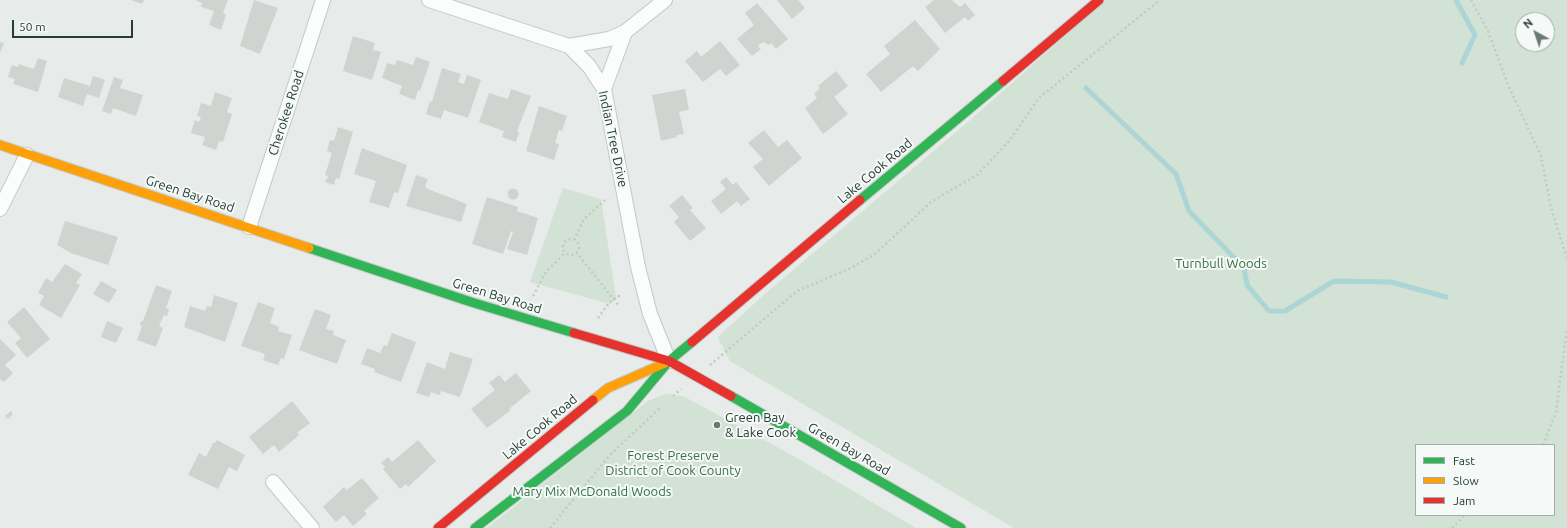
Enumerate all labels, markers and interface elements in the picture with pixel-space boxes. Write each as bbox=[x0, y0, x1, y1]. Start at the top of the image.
scale bar bbox=[14, 12, 135, 38]
north arrow bbox=[1515, 12, 1555, 52]
text: N bbox=[1521, 16, 1535, 31]
text: 50 m bbox=[19, 20, 46, 33]
street label: Cherokee Road bbox=[265, 68, 307, 158]
street label: Indian Tree Drive bbox=[595, 89, 631, 189]
street label: Lake Cook Road bbox=[835, 135, 915, 207]
street label: Green Bay Road bbox=[144, 172, 236, 216]
park label: Turnbull Woods bbox=[1175, 256, 1267, 272]
street label: Green Bay Road bbox=[451, 275, 543, 317]
street label: Lake Cook Road bbox=[500, 391, 580, 463]
place label: Green Bay & Lake Cook bbox=[725, 410, 796, 441]
street label: Green Bay Road bbox=[805, 419, 893, 479]
marker: Green Bay & Lake Cook bbox=[712, 420, 722, 430]
legend bbox=[1415, 444, 1555, 516]
park label: Forest Preserve District of Cook County bbox=[605, 448, 741, 479]
text: Fast bbox=[1453, 454, 1475, 467]
text: Slow bbox=[1453, 474, 1479, 487]
park label: Mary Mix McDonald Woods bbox=[513, 484, 671, 500]
text: Jam bbox=[1453, 494, 1475, 507]

